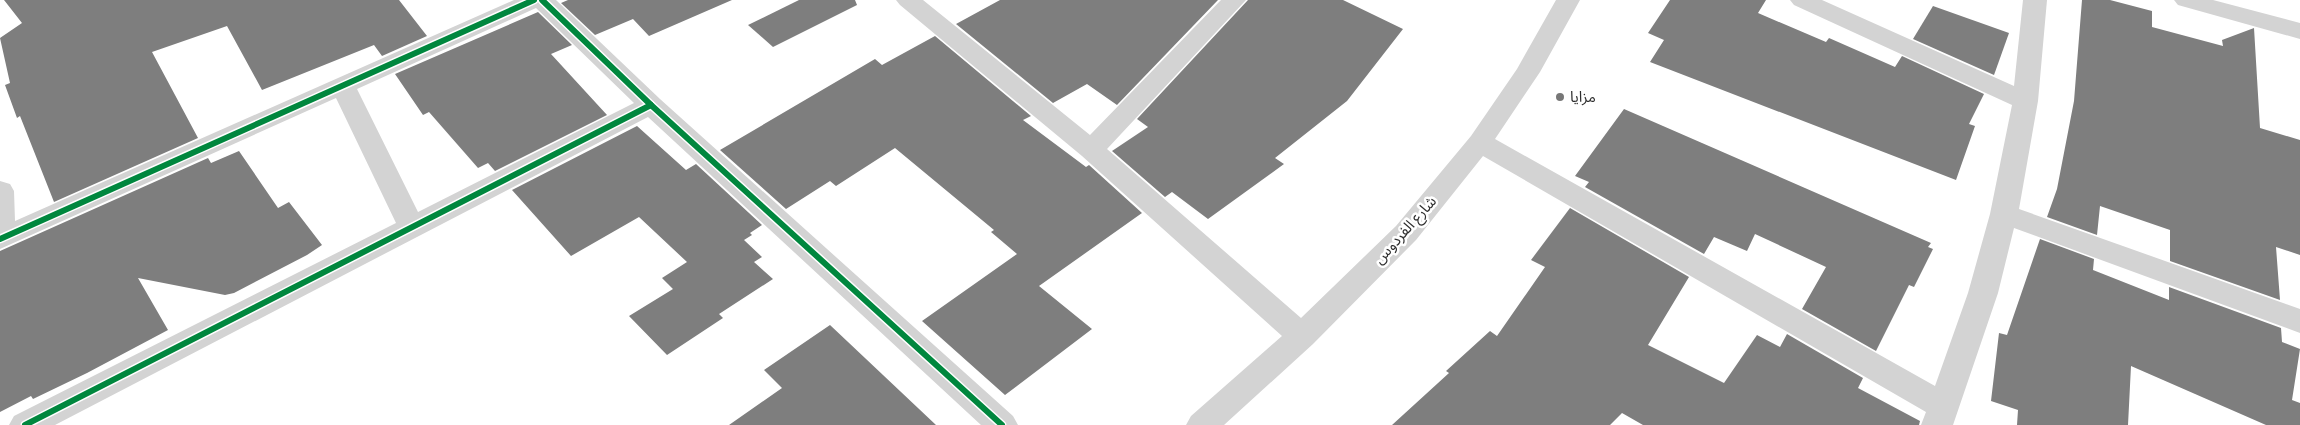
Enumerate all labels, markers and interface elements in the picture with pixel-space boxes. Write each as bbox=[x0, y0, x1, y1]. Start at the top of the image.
place label: مزايا bbox=[1570, 88, 1596, 106]
marker: مزايا bbox=[1554, 91, 1566, 103]
street label: شارع الفردوس bbox=[1370, 192, 1443, 270]

